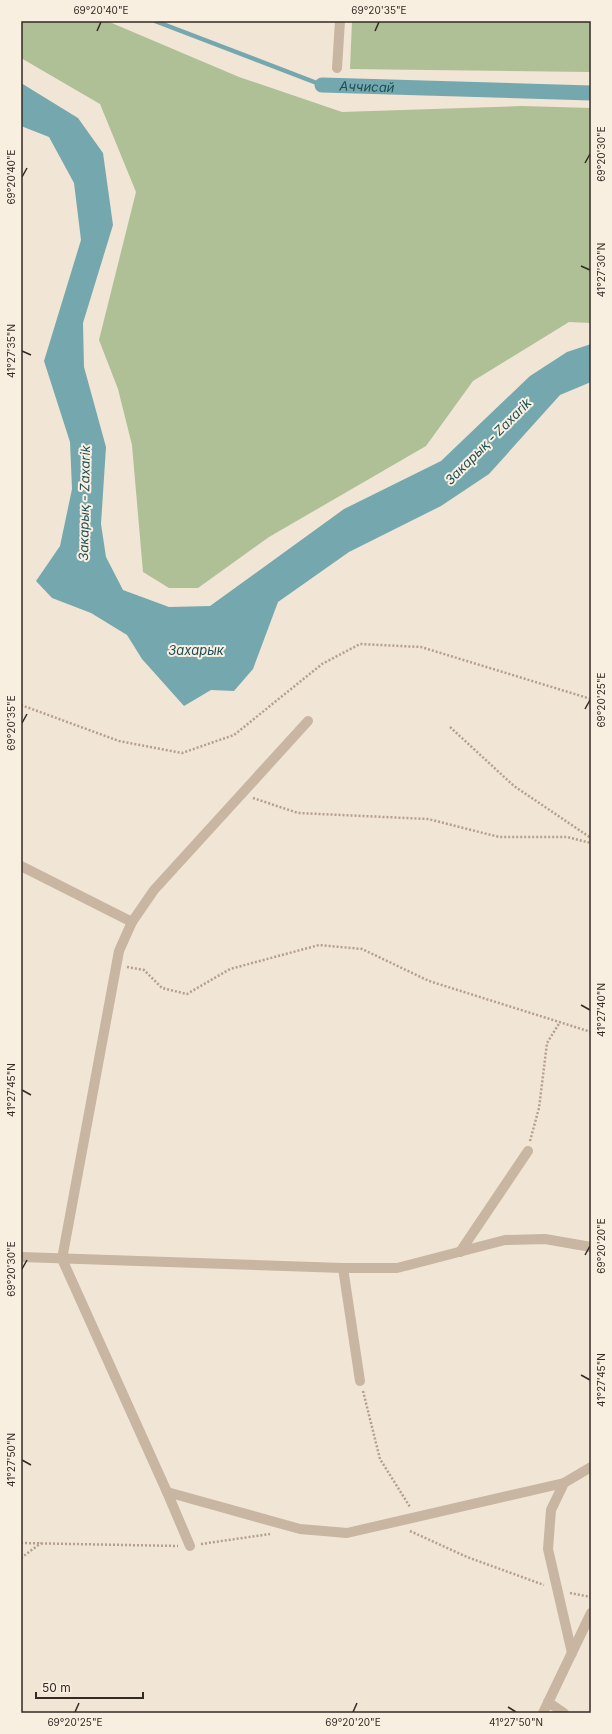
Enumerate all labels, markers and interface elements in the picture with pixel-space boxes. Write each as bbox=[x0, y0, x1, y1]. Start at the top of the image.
text: 69°20'40"E bbox=[73, 4, 129, 16]
text: 69°20'35"E bbox=[351, 4, 407, 16]
water label: Аччисай bbox=[338, 77, 395, 95]
text: 69°20'30"E bbox=[595, 126, 607, 182]
text: 69°20'40"E bbox=[5, 149, 17, 205]
text: 41°27'30"N bbox=[595, 243, 607, 297]
text: 41°27'35"N bbox=[5, 324, 17, 378]
water label: Закарық - Zaxarik bbox=[441, 394, 535, 488]
water label: Закарық - Zaxarik bbox=[75, 444, 93, 561]
water label: Захарык bbox=[168, 642, 225, 658]
text: 69°20'25"E bbox=[595, 672, 607, 728]
text: 69°20'35"E bbox=[5, 695, 17, 751]
text: 41°27'40"N bbox=[595, 983, 607, 1037]
text: 41°27'45"N bbox=[5, 1063, 17, 1117]
text: 69°20'20"E bbox=[595, 1218, 607, 1274]
text: 69°20'30"E bbox=[5, 1241, 17, 1297]
text: 41°27'45"N bbox=[595, 1353, 607, 1407]
text: 41°27'50"N bbox=[5, 1433, 17, 1487]
scale bar bbox=[36, 1674, 143, 1700]
text: 50 m bbox=[42, 1680, 71, 1695]
text: 69°20'25"E bbox=[47, 1716, 103, 1728]
text: 69°20'20"E bbox=[325, 1716, 381, 1728]
text: 41°27'50"N bbox=[489, 1716, 543, 1728]

